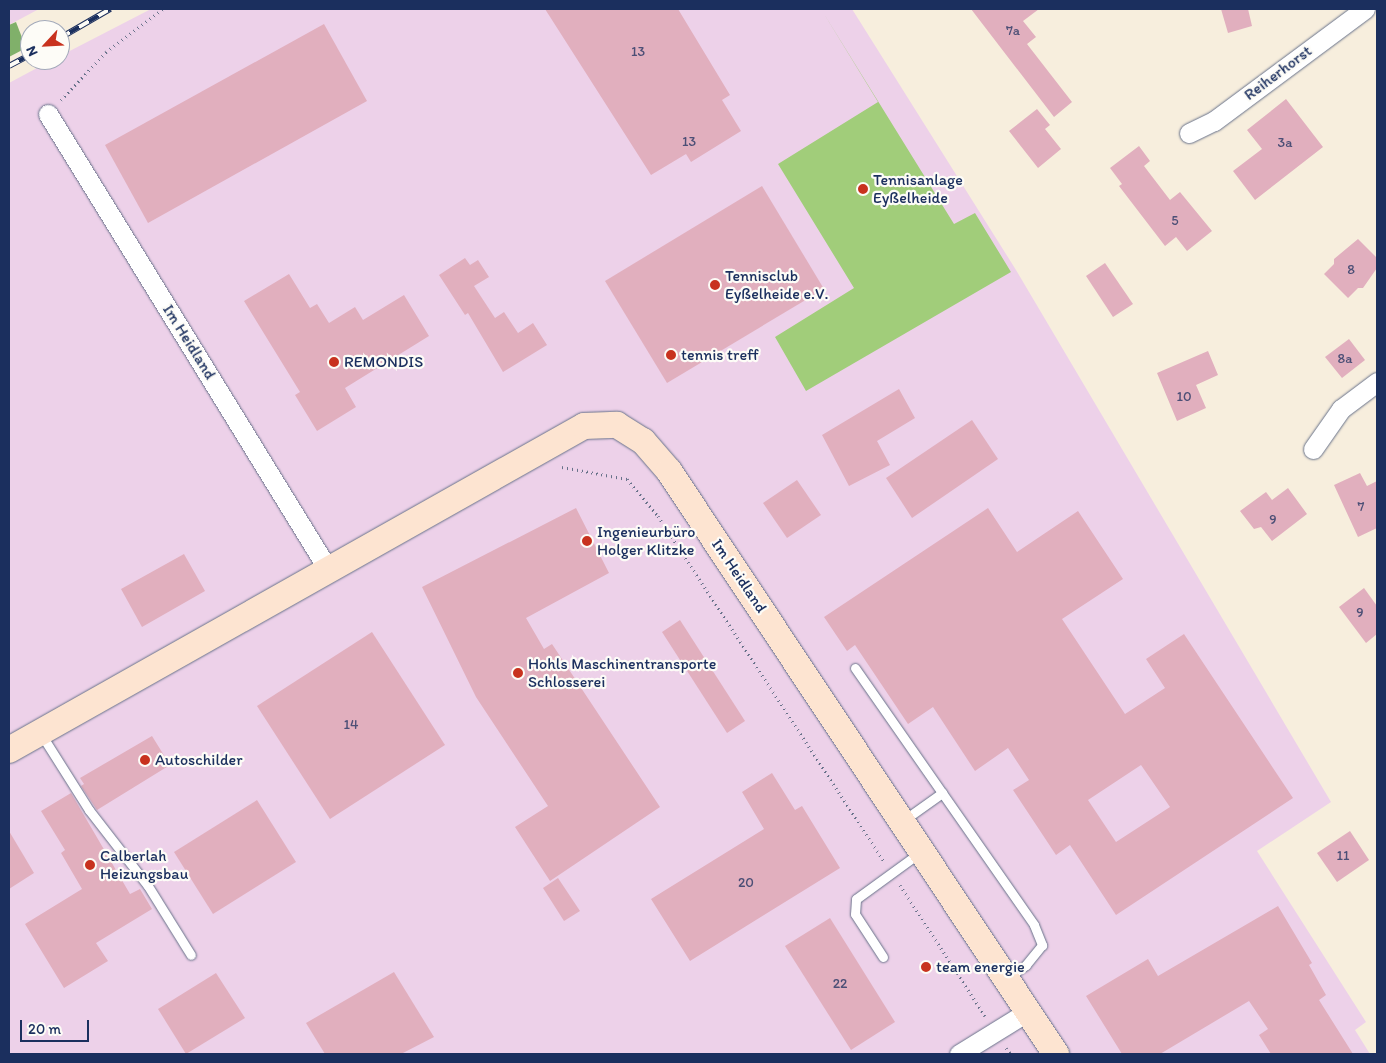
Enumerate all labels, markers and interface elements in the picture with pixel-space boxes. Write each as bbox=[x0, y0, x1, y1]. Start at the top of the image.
north arrow bbox=[20, 20, 70, 70]
house number: 7a bbox=[1006, 23, 1020, 39]
street label: Reiherhorst bbox=[1240, 41, 1316, 105]
text: N bbox=[22, 43, 42, 59]
house number: 13 bbox=[631, 44, 645, 60]
house number: 13 bbox=[682, 134, 696, 150]
house number: 3a bbox=[1278, 135, 1292, 151]
place label: Tennisanlage Eyßelheide bbox=[873, 170, 963, 208]
marker: Tennisanlage Eyßelheide bbox=[857, 183, 869, 195]
house number: 5 bbox=[1171, 213, 1179, 229]
house number: 8 bbox=[1347, 262, 1355, 278]
place label: Tennisclub Eyßelheide e.V. bbox=[725, 266, 828, 304]
marker: Tennisclub Eyßelheide e.V. bbox=[709, 279, 721, 291]
street label: Im Heidland bbox=[158, 301, 220, 383]
place label: tennis treff bbox=[681, 345, 758, 365]
marker: tennis treff bbox=[665, 349, 677, 361]
house number: 8a bbox=[1338, 351, 1352, 367]
place label: REMONDIS bbox=[344, 352, 423, 372]
marker: REMONDIS bbox=[328, 356, 340, 368]
house number: 10 bbox=[1176, 389, 1192, 405]
house number: 7 bbox=[1358, 499, 1364, 515]
house number: 9 bbox=[1269, 512, 1277, 528]
place label: Ingenieurbüro Holger Klitzke bbox=[597, 522, 695, 560]
marker: Ingenieurbüro Holger Klitzke bbox=[581, 535, 593, 547]
street label: Im Heidland bbox=[707, 535, 771, 617]
house number: 9 bbox=[1356, 605, 1364, 621]
place label: Hohls Maschinentransporte Schlosserei bbox=[528, 654, 717, 692]
marker: Hohls Maschinentransporte Schlosserei bbox=[512, 667, 524, 679]
house number: 14 bbox=[344, 717, 358, 733]
place label: Autoschilder bbox=[155, 750, 243, 770]
marker: Autoschilder bbox=[139, 754, 151, 766]
place label: Calberlah Heizungsbau bbox=[100, 846, 188, 884]
house number: 11 bbox=[1337, 848, 1349, 864]
marker: Calberlah Heizungsbau bbox=[84, 859, 96, 871]
house number: 20 bbox=[738, 875, 754, 891]
place label: team energie bbox=[936, 957, 1024, 977]
marker: team energie bbox=[920, 961, 932, 973]
house number: 22 bbox=[833, 976, 847, 992]
scale bar bbox=[22, 1010, 91, 1042]
text: 20 m bbox=[28, 1020, 61, 1038]

